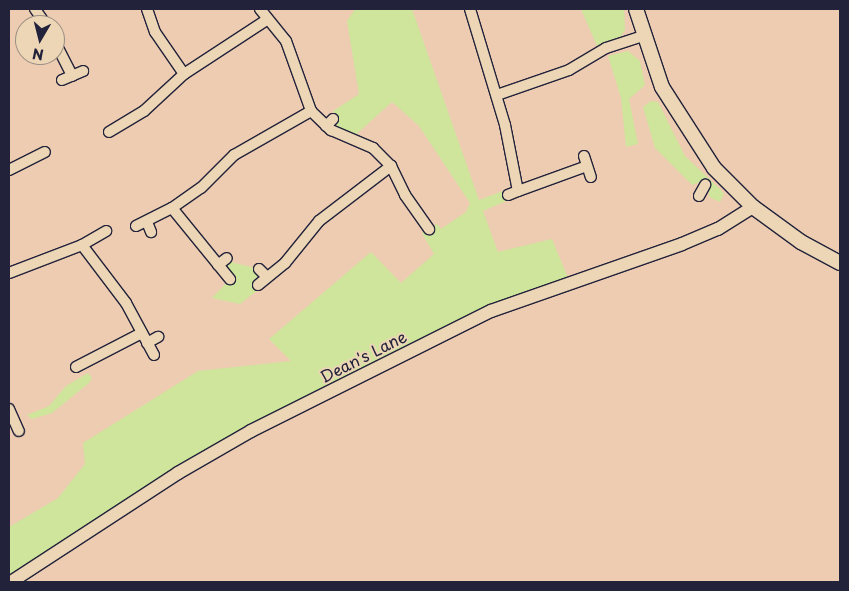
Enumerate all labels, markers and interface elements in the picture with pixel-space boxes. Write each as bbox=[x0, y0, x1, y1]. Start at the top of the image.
north arrow bbox=[15, 15, 65, 65]
text: N bbox=[31, 43, 45, 66]
street label: Dean's Lane bbox=[316, 326, 410, 386]

